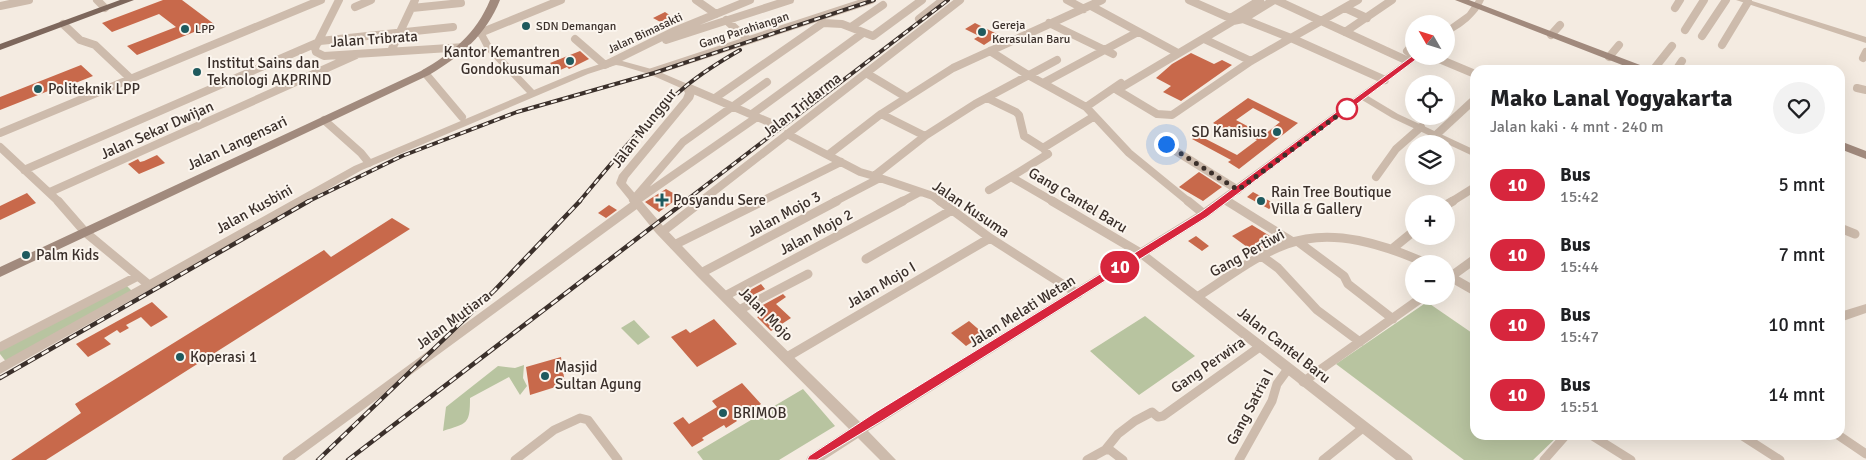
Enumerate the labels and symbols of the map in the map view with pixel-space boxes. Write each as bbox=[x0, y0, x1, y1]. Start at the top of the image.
street label: Gang Parahiangan bbox=[697, 9, 791, 52]
street label: Jalan Bimasakti bbox=[605, 10, 685, 57]
north arrow bbox=[1405, 15, 1455, 65]
place label: Gereja Kerasulan Baru bbox=[992, 18, 1070, 47]
place label: SDN Demangan bbox=[536, 19, 616, 34]
marker: SDN Demangan bbox=[520, 20, 532, 32]
place label: LPP bbox=[195, 22, 215, 37]
marker: LPP bbox=[179, 23, 191, 35]
marker: Gereja Kerasulan Baru bbox=[976, 26, 988, 38]
street label: Jalan Tribrata bbox=[330, 27, 418, 51]
place label: Kantor Kemantren Gondokusuman bbox=[443, 43, 560, 78]
place label: Institut Sains dan Teknologi AKPRIND bbox=[207, 54, 331, 89]
marker: Kantor Kemantren Gondokusuman bbox=[564, 55, 576, 67]
marker: Institut Sains dan Teknologi AKPRIND bbox=[191, 66, 203, 78]
street label: Jalan Tridarma bbox=[759, 69, 845, 141]
place label: Politeknik LPP bbox=[48, 80, 140, 98]
marker: Politeknik LPP bbox=[32, 83, 44, 95]
street label: Jalan Munggur bbox=[608, 84, 681, 171]
street label: Jalan Sekar Dwijan bbox=[98, 97, 216, 163]
unlabelled marker bbox=[1336, 98, 1358, 120]
street label: Jalan Langensari bbox=[184, 112, 290, 174]
place label: SD Kanisius bbox=[1191, 123, 1267, 141]
marker: SD Kanisius bbox=[1271, 126, 1283, 138]
your location bbox=[1154, 132, 1179, 157]
street label: Gang Cantel Baru bbox=[1025, 163, 1131, 237]
street label: Jalan Kusuma bbox=[929, 177, 1013, 241]
street label: Jalan Kusbini bbox=[212, 180, 296, 238]
place label: Rain Tree Boutique Villa & Gallery bbox=[1271, 183, 1391, 218]
street label: Jalan Mojo 3 bbox=[744, 187, 824, 241]
place label: Posyandu Sere bbox=[673, 191, 766, 209]
marker: Posyandu Sere bbox=[655, 193, 669, 207]
marker: Rain Tree Boutique Villa & Gallery bbox=[1255, 195, 1267, 207]
street label: Jalan Mojo 2 bbox=[776, 205, 856, 259]
street label: Gang Pertiwi bbox=[1207, 225, 1287, 281]
place label: Palm Kids bbox=[36, 246, 99, 264]
marker: Palm Kids bbox=[20, 249, 32, 261]
line badge: 10 bbox=[1098, 251, 1142, 283]
street label: Jalan Mojo I bbox=[843, 258, 919, 312]
street label: Jalan Melati Wetan bbox=[965, 271, 1079, 351]
street label: Jalan Mojo bbox=[735, 283, 797, 345]
street label: Jalan Mutiara bbox=[412, 287, 494, 353]
street label: Jalan Cantel Baru bbox=[1234, 303, 1334, 387]
street label: Gang Perwira bbox=[1168, 333, 1248, 397]
place label: Koperasi 1 bbox=[190, 348, 257, 366]
marker: Koperasi 1 bbox=[174, 351, 186, 363]
place label: Masjid Sultan Agung bbox=[555, 358, 641, 393]
street label: Gang Satria I bbox=[1223, 366, 1277, 448]
marker: Masjid Sultan Agung bbox=[539, 370, 551, 382]
place label: BRIMOB bbox=[733, 404, 787, 422]
marker: BRIMOB bbox=[717, 407, 729, 419]

